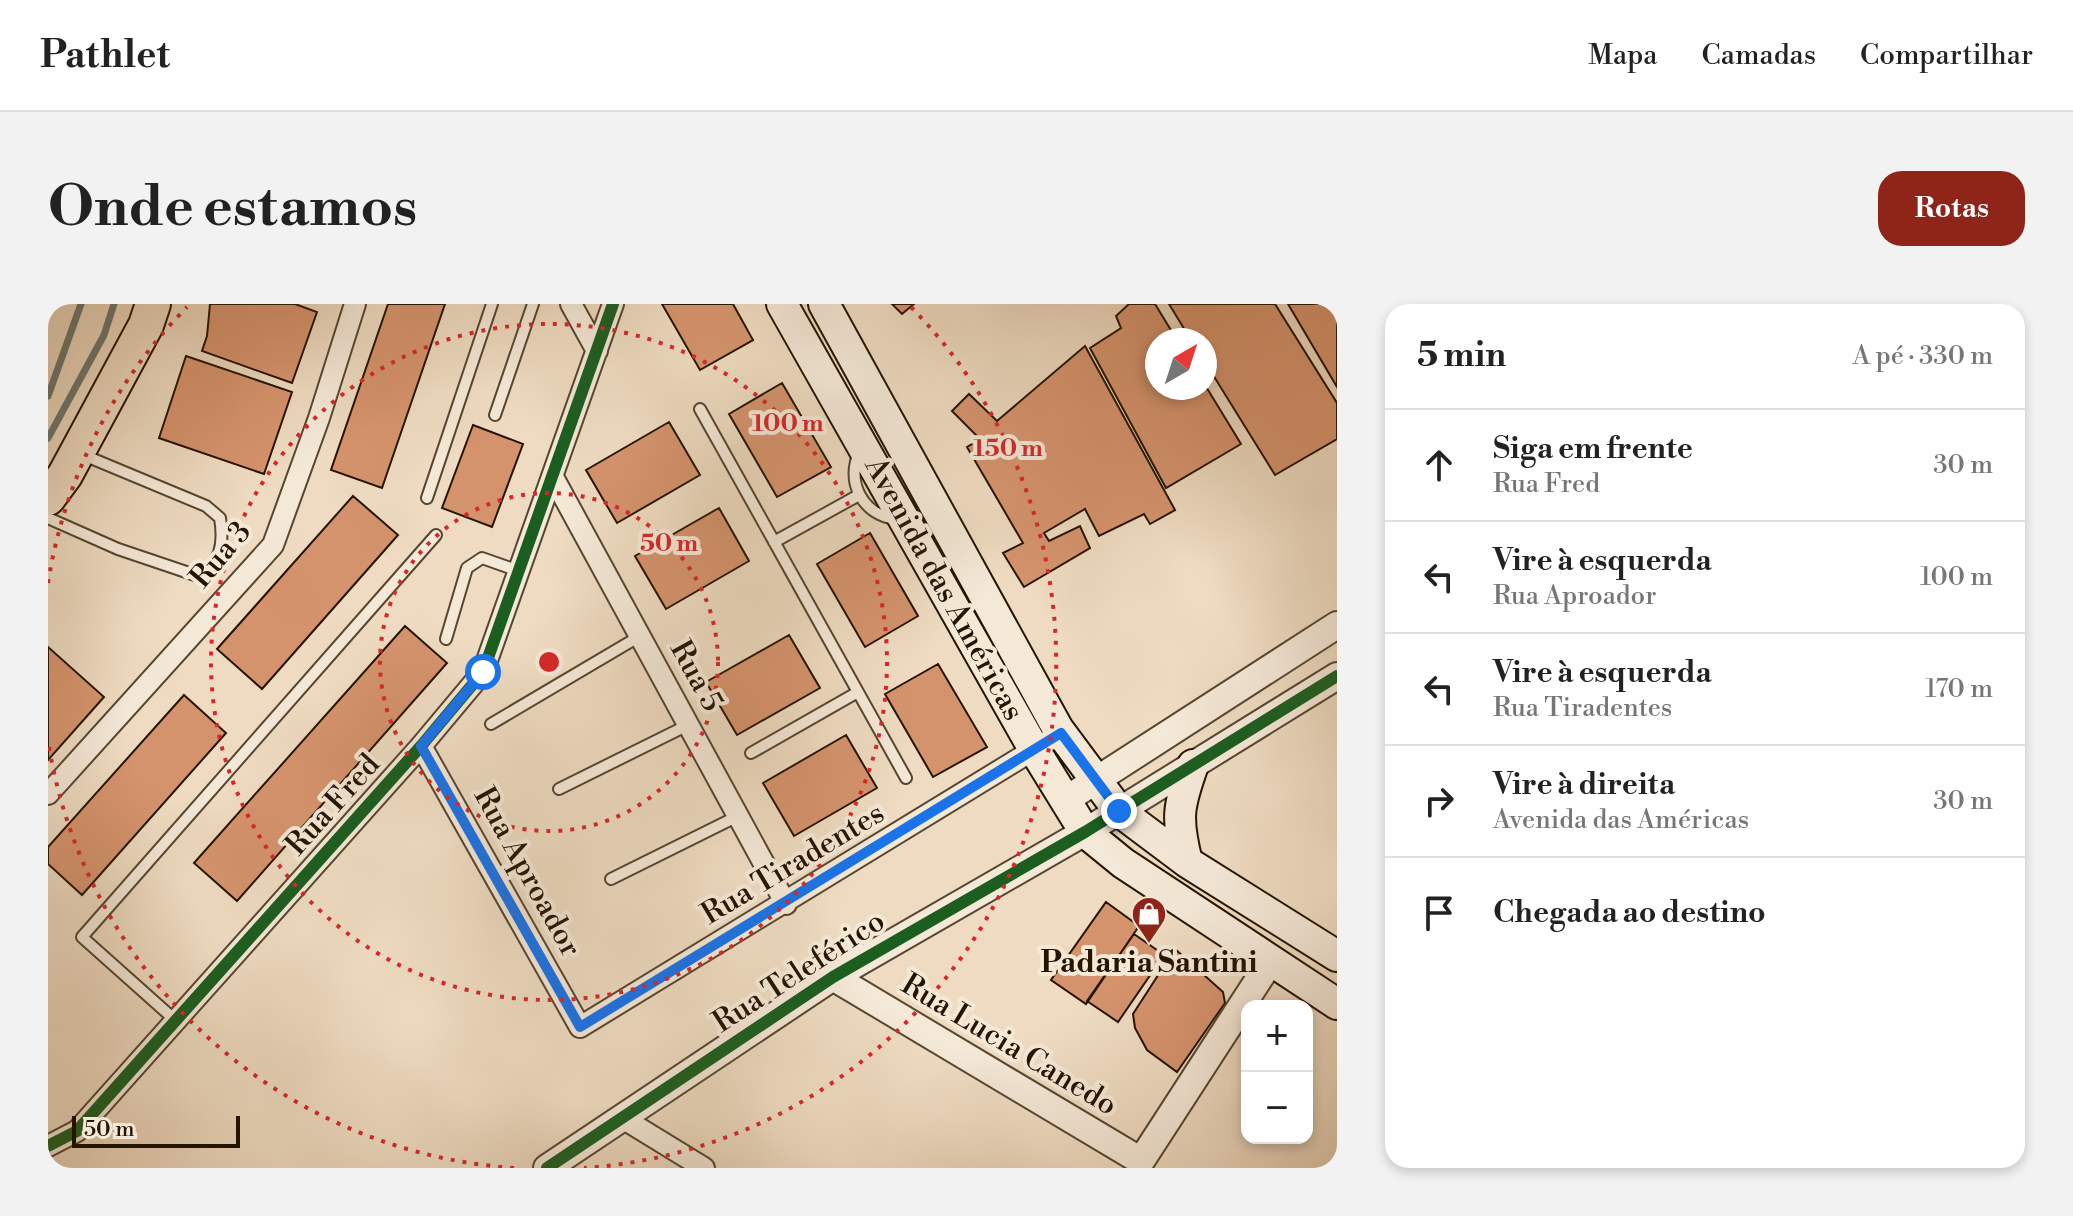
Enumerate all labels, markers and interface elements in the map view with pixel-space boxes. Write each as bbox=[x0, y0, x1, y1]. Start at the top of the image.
text: Pathlet bbox=[40, 32, 170, 79]
text: Mapa bbox=[1588, 38, 1658, 73]
text: Camadas bbox=[1702, 38, 1816, 73]
text: Compartilhar bbox=[1860, 38, 2033, 73]
button: Rotas bbox=[1878, 171, 2025, 246]
text: Onde estamos bbox=[48, 173, 417, 243]
north arrow bbox=[1145, 328, 1217, 400]
text: 5 min bbox=[1417, 335, 1506, 377]
text: A pé · 330 m bbox=[1853, 340, 1993, 372]
text: 100 m bbox=[752, 409, 824, 439]
text: Siga em frente bbox=[1493, 430, 1693, 468]
text: 150 m bbox=[973, 434, 1043, 464]
icon: ahead bbox=[1417, 443, 1461, 487]
text: 30 m bbox=[1933, 449, 1993, 481]
street label: Avenida das Américas bbox=[855, 450, 1032, 727]
text: Rua Fred bbox=[1493, 468, 1600, 500]
street label: Rua 3 bbox=[182, 514, 260, 596]
text: 50 m bbox=[640, 529, 698, 559]
text: Vire à esquerda bbox=[1493, 542, 1712, 580]
icon: left bbox=[1417, 555, 1461, 599]
text: 100 m bbox=[1920, 561, 1993, 593]
text: Rua Aproador bbox=[1493, 580, 1656, 612]
street label: Rua 5 bbox=[661, 634, 731, 718]
centre of rings bbox=[535, 648, 563, 676]
route start bbox=[465, 654, 501, 690]
text: Vire à esquerda bbox=[1493, 654, 1712, 692]
icon: left bbox=[1417, 667, 1461, 711]
text: 170 m bbox=[1925, 673, 1993, 705]
text: Rua Tiradentes bbox=[1493, 692, 1672, 724]
street label: Rua Fred bbox=[278, 746, 388, 864]
text: Vire à direita bbox=[1493, 766, 1675, 804]
icon: right bbox=[1417, 779, 1461, 823]
street label: Rua Aproador bbox=[465, 780, 589, 964]
text: 30 m bbox=[1933, 785, 1993, 817]
route end bbox=[1101, 793, 1137, 829]
street label: Rua Tiradentes bbox=[695, 794, 891, 934]
text: Avenida das Américas bbox=[1493, 804, 1749, 836]
icon: arrive bbox=[1417, 891, 1461, 935]
text: Chegada ao destino bbox=[1493, 894, 1766, 932]
shop icon: Padaria Santini bbox=[1130, 895, 1168, 945]
street label: Rua Teleférico bbox=[706, 902, 892, 1042]
place label: Padaria Santini bbox=[1040, 944, 1258, 982]
street label: Rua Lucia Canedo bbox=[894, 966, 1124, 1124]
map controls bbox=[1241, 1000, 1313, 1144]
button: + bbox=[1241, 1000, 1313, 1072]
button: − bbox=[1241, 1072, 1313, 1144]
scale bar bbox=[72, 1112, 240, 1148]
text: 50 m bbox=[84, 1116, 135, 1143]

